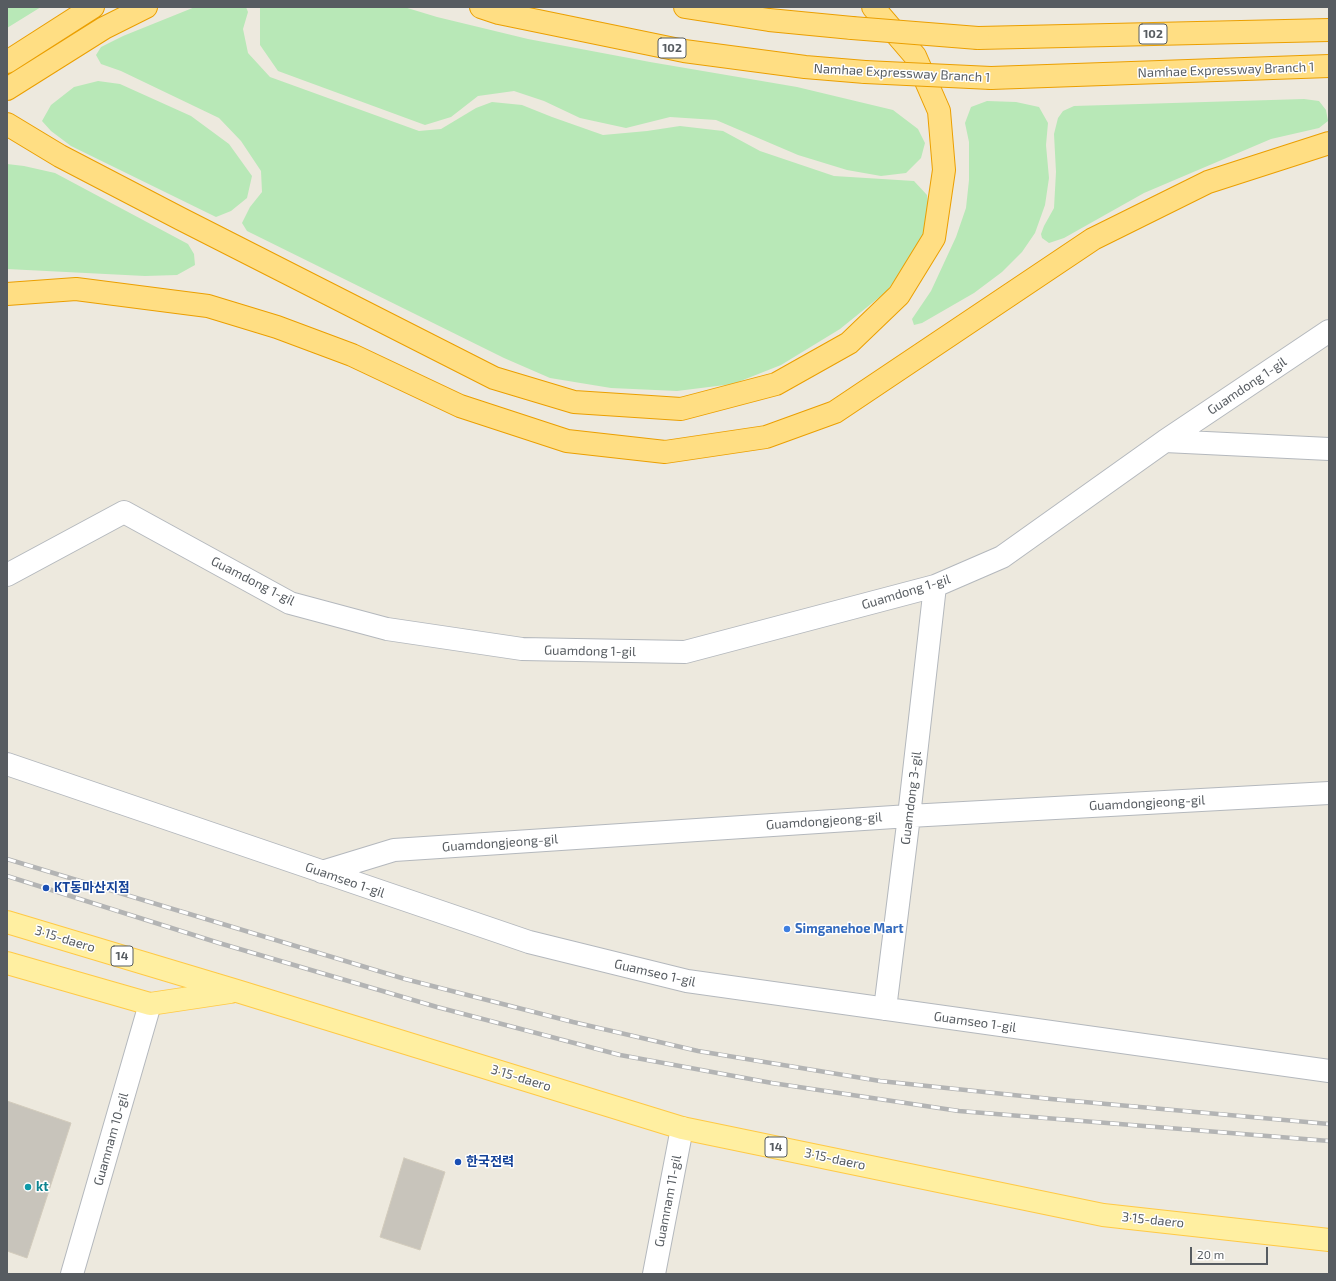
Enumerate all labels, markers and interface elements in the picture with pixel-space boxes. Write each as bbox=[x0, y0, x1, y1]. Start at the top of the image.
road number: 102 bbox=[1139, 24, 1167, 44]
road number: 102 bbox=[658, 38, 686, 58]
street label: Namhae Expressway Branch 1 bbox=[1137, 59, 1315, 81]
street label: Namhae Expressway Branch 1 bbox=[813, 61, 991, 85]
street label: Guamdong 1-gil bbox=[1205, 354, 1289, 418]
street label: Guamdong 1-gil bbox=[208, 553, 298, 609]
street label: Guamdong 1-gil bbox=[860, 571, 952, 613]
street label: Guamdong 1-gil bbox=[544, 642, 636, 660]
street label: Guamdong 3-gil bbox=[898, 750, 924, 846]
street label: Guamdongjeong-gil bbox=[1089, 792, 1205, 814]
street label: Guamdongjeong-gil bbox=[765, 809, 883, 833]
street label: Guamdongjeong-gil bbox=[441, 831, 559, 855]
street label: Guamseo 1-gil bbox=[303, 859, 387, 901]
place label: KT동마산지점 bbox=[54, 880, 130, 896]
marker: KT동마산지점 bbox=[41, 883, 51, 893]
place label: Simganehoe Mart bbox=[795, 921, 904, 937]
street label: 3·15-daero bbox=[33, 922, 97, 956]
marker: Simganehoe Mart bbox=[782, 924, 792, 934]
road number: 14 bbox=[111, 946, 133, 966]
street label: Guamseo 1-gil bbox=[613, 956, 697, 990]
street label: Guamseo 1-gil bbox=[933, 1008, 1017, 1036]
street label: 3·15-daero bbox=[489, 1061, 553, 1095]
street label: Guamnam 10-gil bbox=[90, 1091, 132, 1187]
road number: 14 bbox=[765, 1137, 787, 1157]
street label: 3·15-daero bbox=[803, 1145, 867, 1173]
place label: 한국전력 bbox=[466, 1154, 514, 1170]
street label: Guamnam 11-gil bbox=[651, 1154, 685, 1248]
marker: 한국전력 bbox=[453, 1157, 463, 1167]
place label: kt bbox=[36, 1179, 49, 1195]
marker: kt bbox=[23, 1182, 33, 1192]
street label: 3·15-daero bbox=[1121, 1209, 1185, 1231]
scale bar bbox=[1192, 1239, 1270, 1265]
text: 20 m bbox=[1197, 1247, 1224, 1261]

